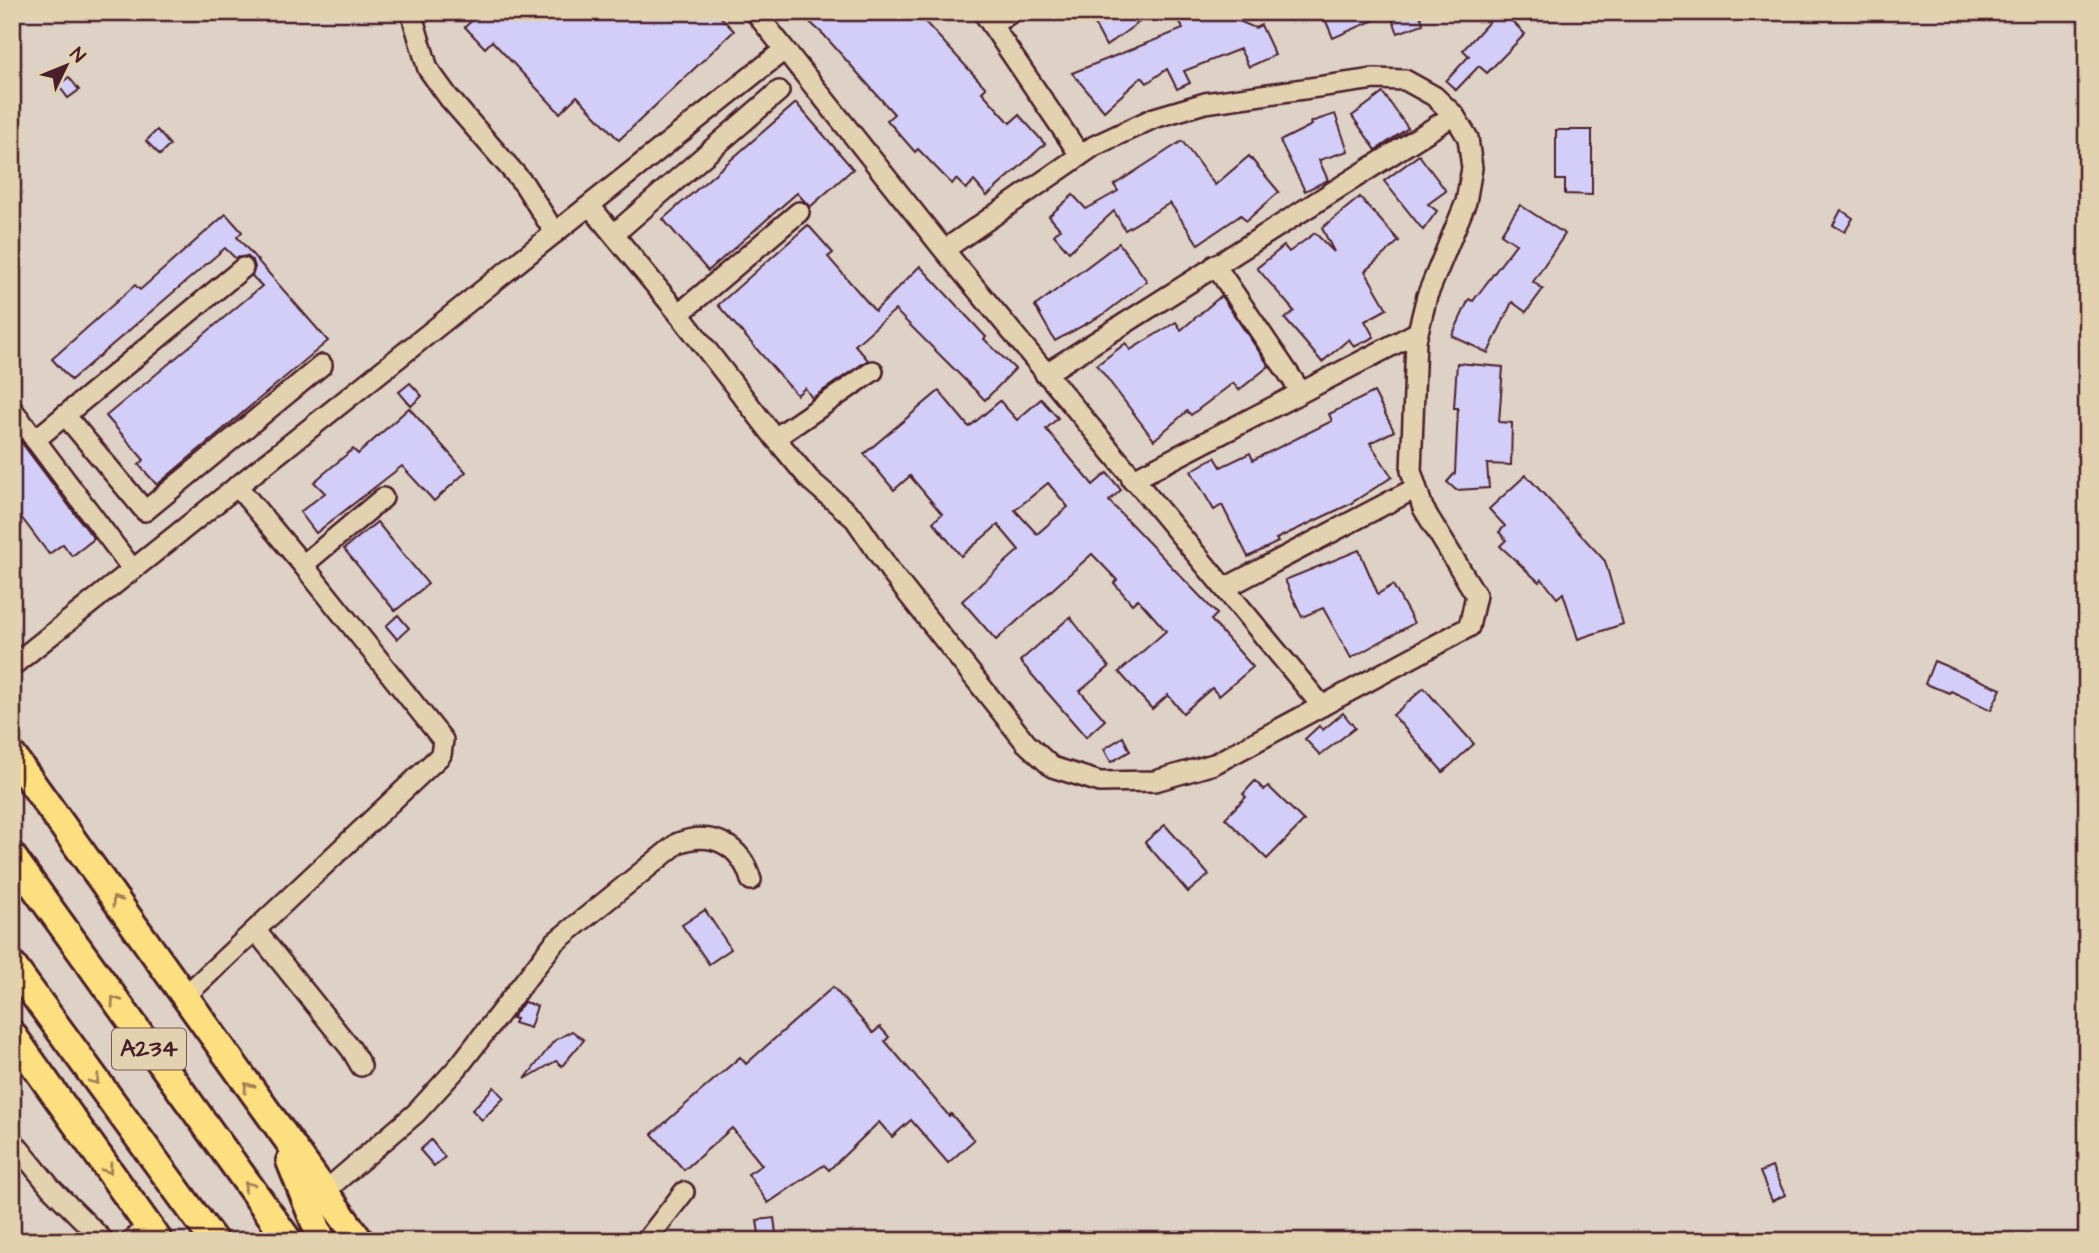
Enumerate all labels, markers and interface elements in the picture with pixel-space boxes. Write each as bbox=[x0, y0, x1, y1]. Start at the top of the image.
north arrow bbox=[32, 32, 102, 102]
text: N bbox=[63, 42, 91, 69]
one-way arrow bbox=[112, 896, 124, 909]
one-way arrow bbox=[111, 996, 123, 1009]
road number: A234 bbox=[112, 1028, 186, 1070]
one-way arrow bbox=[87, 1072, 100, 1085]
one-way arrow bbox=[244, 1082, 256, 1095]
one-way arrow bbox=[100, 1161, 112, 1174]
one-way arrow bbox=[244, 1181, 256, 1194]

